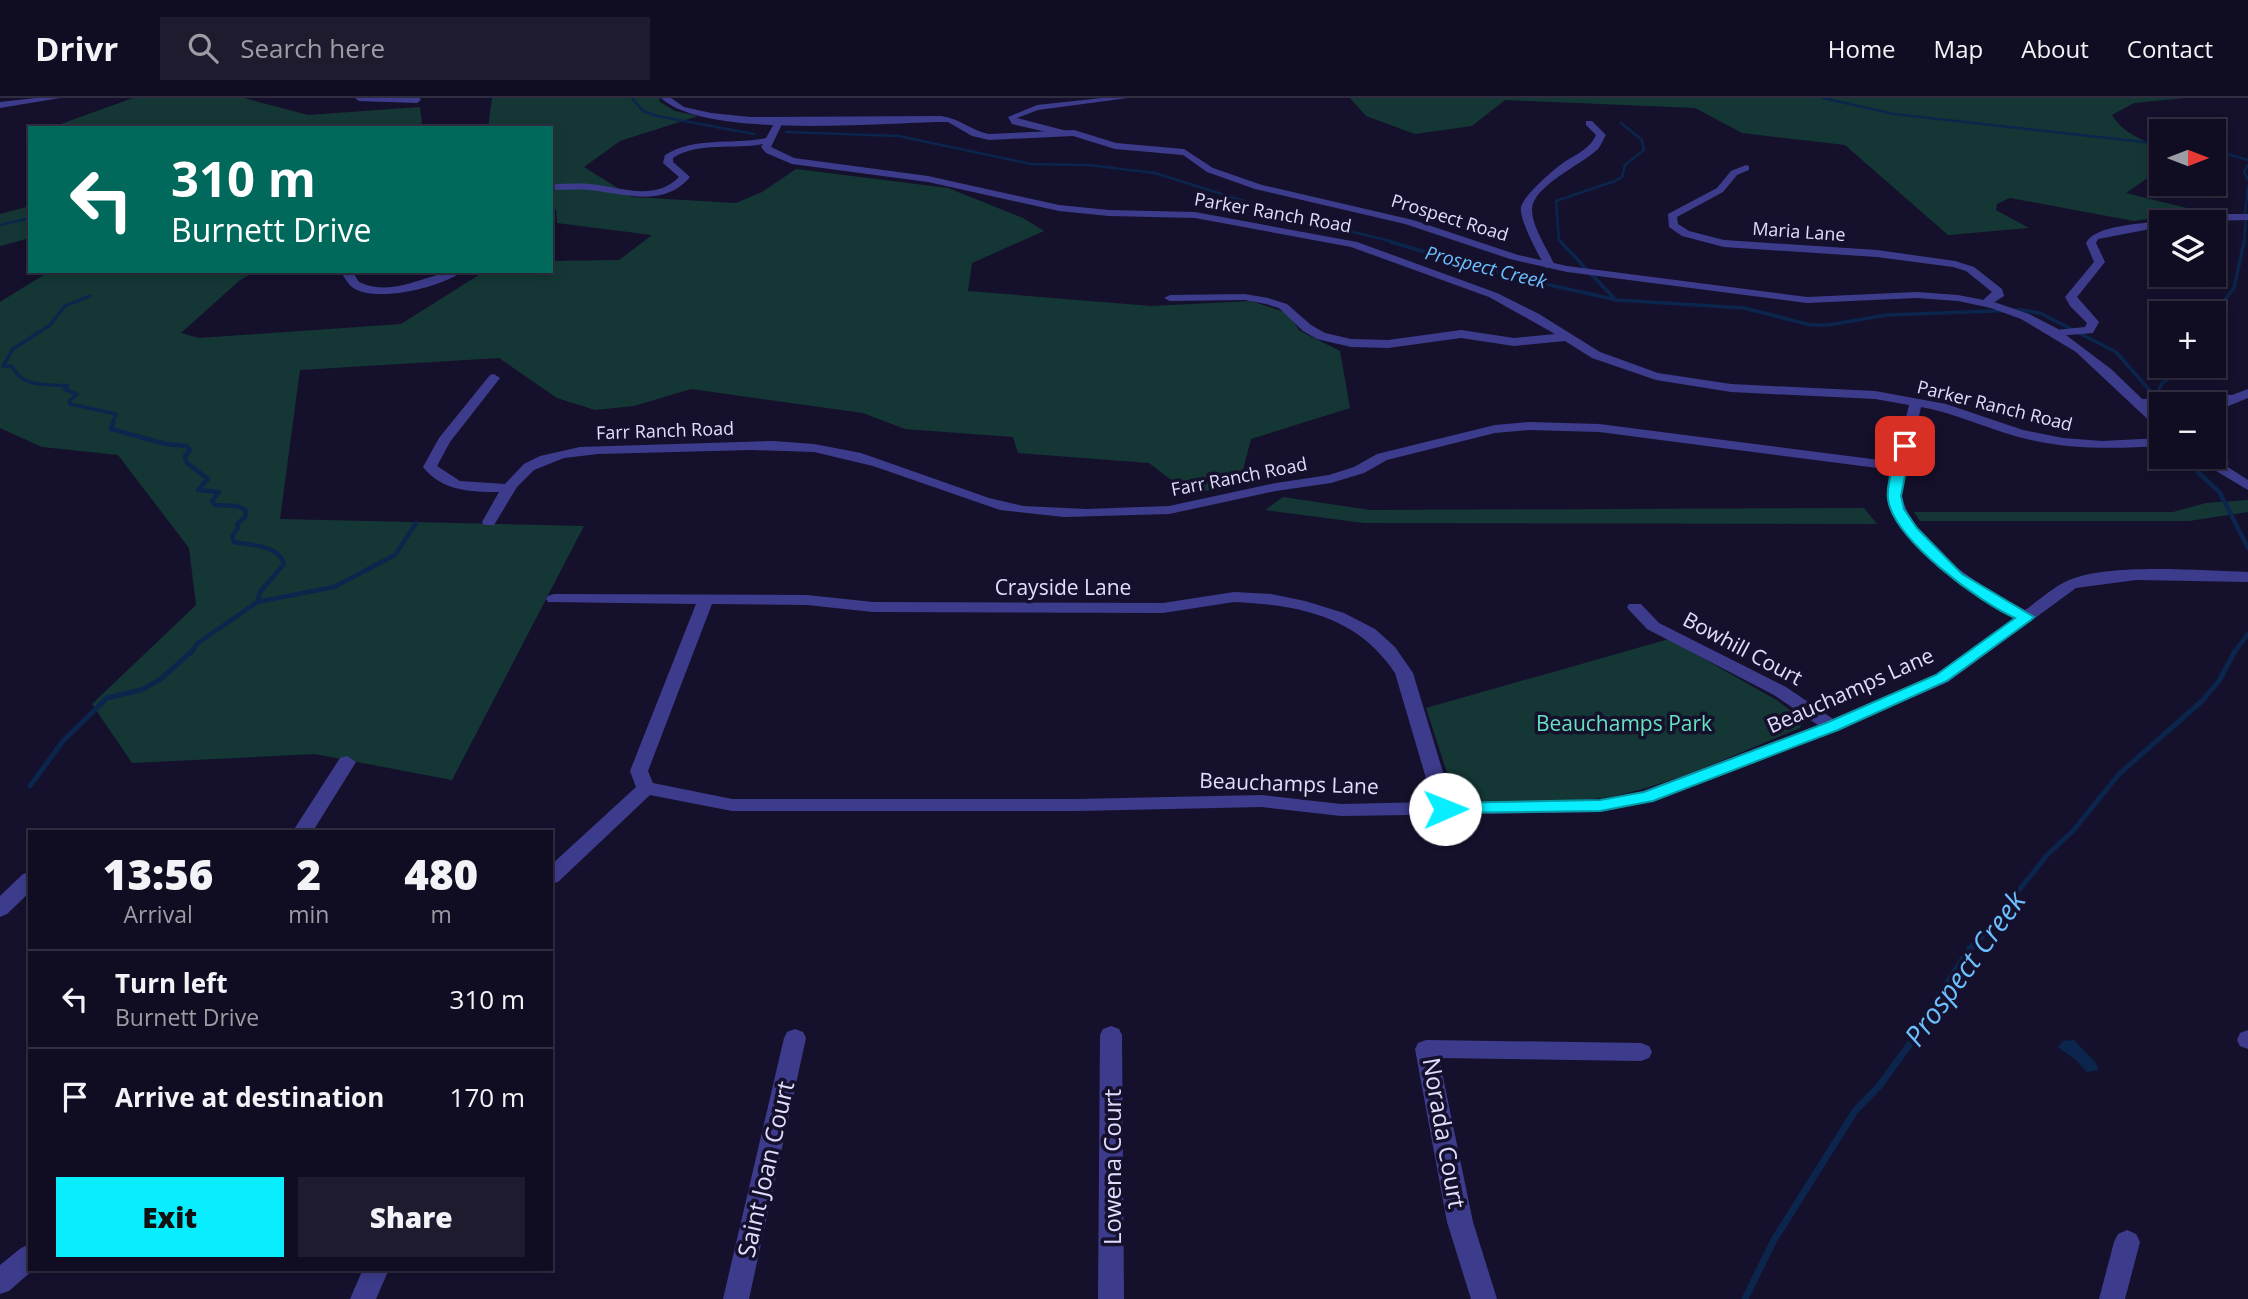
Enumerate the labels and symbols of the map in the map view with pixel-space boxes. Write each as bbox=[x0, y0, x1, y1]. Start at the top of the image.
north arrow bbox=[2149, 119, 2226, 196]
street label: Parker Ranch Road bbox=[1193, 186, 1353, 238]
street label: Prospect Road bbox=[1388, 188, 1512, 246]
street label: Maria Lane bbox=[1752, 216, 1846, 246]
water label: Prospect Creek bbox=[1423, 239, 1550, 295]
street label: Parker Ranch Road bbox=[1915, 374, 2075, 436]
street label: Farr Ranch Road bbox=[596, 416, 734, 444]
pin bbox=[1875, 416, 1935, 476]
street label: Farr Ranch Road bbox=[1169, 451, 1309, 501]
street label: Crayside Lane bbox=[995, 573, 1131, 601]
street label: Bowhill Court bbox=[1678, 605, 1808, 691]
street label: Beauchamps Lane bbox=[1762, 641, 1938, 739]
park label: Beauchamps Park bbox=[1536, 709, 1712, 737]
street label: Beauchamps Lane bbox=[1199, 766, 1379, 800]
position arrow bbox=[1408, 772, 1482, 846]
water label: Prospect Creek bbox=[1895, 882, 2034, 1053]
street label: Norada Court bbox=[1416, 1055, 1474, 1211]
street label: Saint Joan Court bbox=[729, 1078, 801, 1260]
street label: Lowena Court bbox=[1095, 1089, 1128, 1245]

